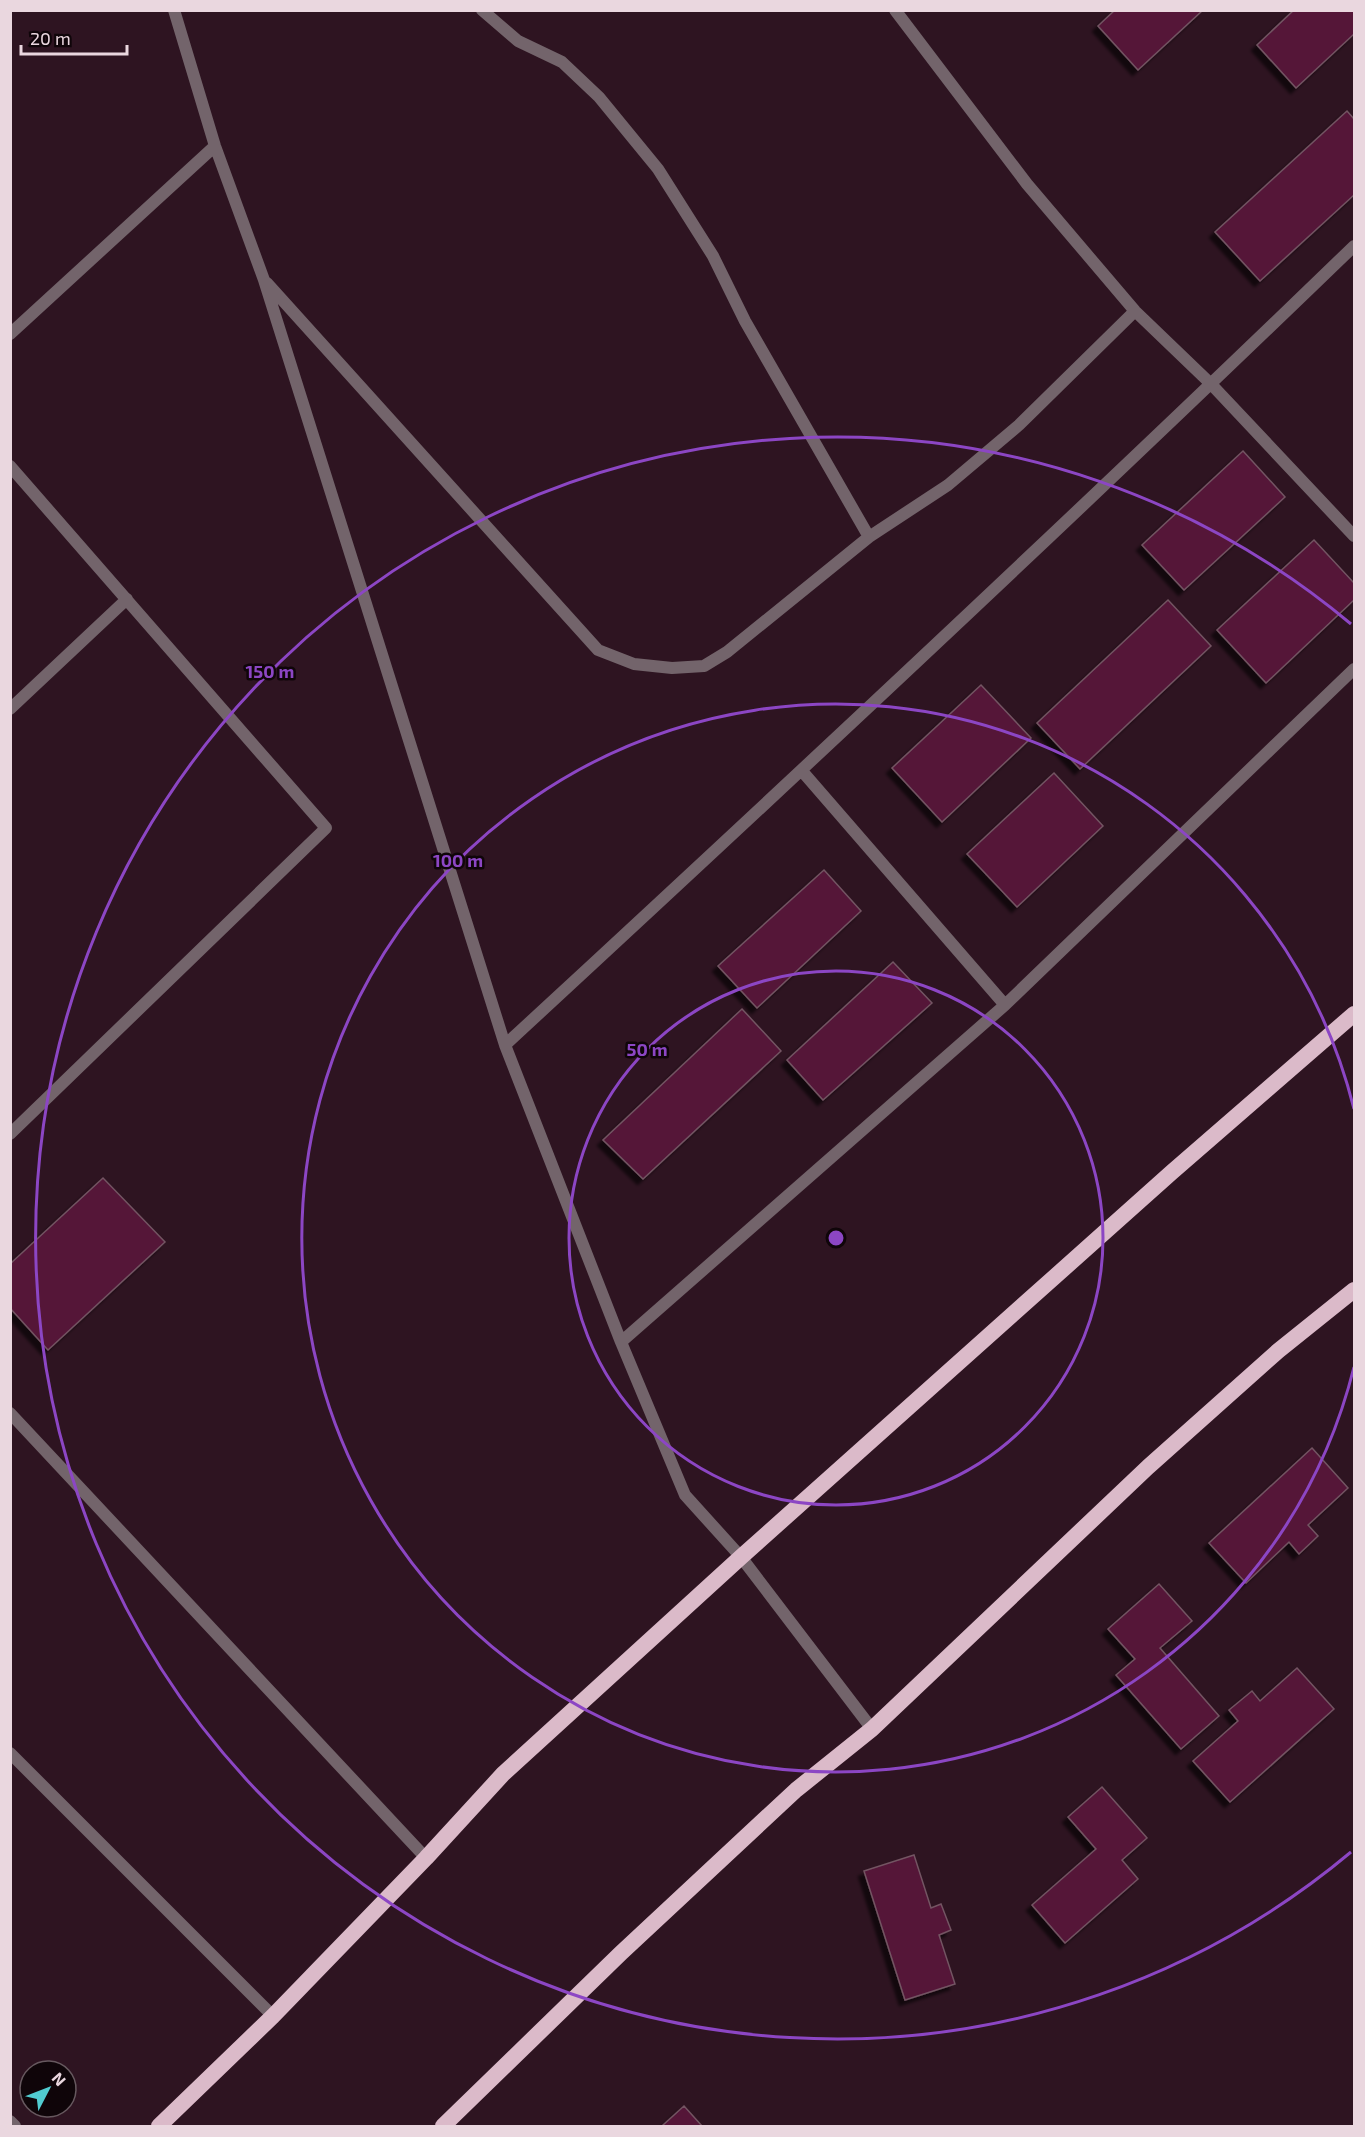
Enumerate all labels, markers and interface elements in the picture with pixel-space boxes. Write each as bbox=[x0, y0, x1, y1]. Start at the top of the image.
scale bar bbox=[21, 18, 128, 56]
text: 20 m bbox=[30, 27, 71, 49]
text: 150 m bbox=[246, 660, 294, 682]
text: 100 m bbox=[433, 849, 483, 871]
text: 50 m bbox=[626, 1038, 668, 1060]
centre of rings bbox=[826, 1228, 846, 1248]
north arrow bbox=[18, 2059, 78, 2119]
text: N bbox=[49, 2068, 70, 2089]

